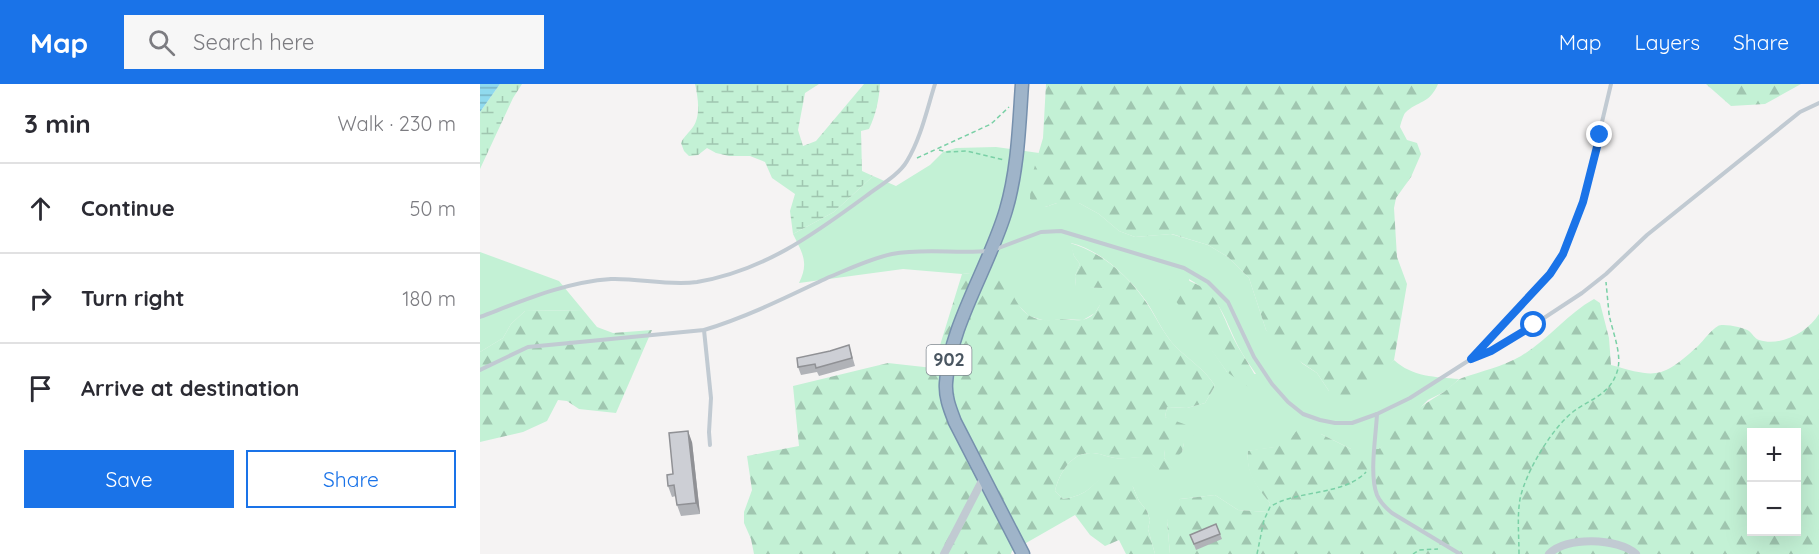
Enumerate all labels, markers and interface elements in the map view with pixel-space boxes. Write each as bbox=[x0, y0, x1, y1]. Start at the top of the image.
search box bbox=[124, 15, 544, 69]
text: Map bbox=[30, 25, 88, 60]
icon: search bbox=[145, 26, 178, 59]
text: Search here bbox=[193, 28, 315, 56]
text: Map bbox=[1559, 29, 1602, 55]
text: Layers bbox=[1635, 29, 1700, 55]
text: Share bbox=[1733, 29, 1789, 55]
text: 3 min bbox=[24, 107, 91, 140]
text: Walk · 230 m bbox=[337, 111, 456, 136]
route end bbox=[1586, 121, 1612, 147]
icon: ahead bbox=[24, 192, 57, 225]
text: Continue bbox=[81, 194, 175, 222]
text: 50 m bbox=[410, 196, 456, 221]
icon: right bbox=[24, 282, 57, 315]
text: Turn right bbox=[81, 284, 185, 312]
text: 180 m bbox=[402, 286, 456, 311]
route start bbox=[1520, 311, 1546, 337]
road number: 902 bbox=[926, 345, 972, 375]
icon: arrive bbox=[24, 372, 57, 405]
text: Arrive at destination bbox=[81, 374, 299, 402]
map controls bbox=[1747, 428, 1801, 536]
button: + bbox=[1747, 428, 1801, 482]
button: Save bbox=[24, 450, 234, 508]
button: Share bbox=[246, 450, 456, 508]
button: − bbox=[1747, 482, 1801, 536]

